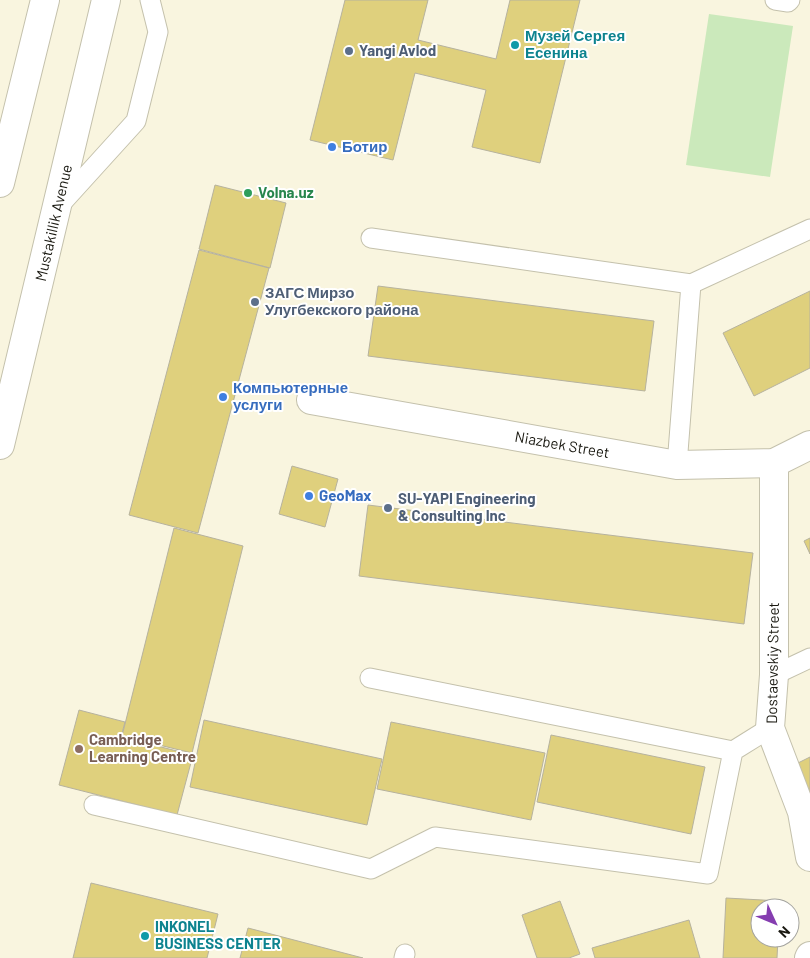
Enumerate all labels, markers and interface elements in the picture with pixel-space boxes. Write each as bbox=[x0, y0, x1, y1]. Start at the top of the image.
place label: Музей Сергея Есенина bbox=[525, 26, 625, 61]
marker: Музей Сергея Есенина bbox=[509, 39, 521, 51]
place label: Yangi Avlod bbox=[359, 41, 436, 59]
marker: Yangi Avlod bbox=[343, 45, 355, 57]
place label: Ботир bbox=[342, 137, 387, 155]
marker: Ботир bbox=[326, 141, 338, 153]
street label: Mustakillik Avenue bbox=[31, 163, 75, 283]
place label: Volna.uz bbox=[258, 183, 314, 201]
marker: Volna.uz bbox=[242, 187, 254, 199]
place label: ЗАГС Мирзо Улугбекского района bbox=[265, 283, 419, 318]
marker: ЗАГС Мирзо Улугбекского района bbox=[249, 296, 261, 308]
place label: Компьютерные услуги bbox=[233, 378, 348, 413]
marker: Компьютерные услуги bbox=[217, 391, 229, 403]
street label: Niazbek Street bbox=[513, 427, 611, 461]
place label: GeoMax bbox=[319, 486, 371, 504]
place label: SU-YAPI Engineering & Consulting Inc bbox=[398, 489, 536, 524]
marker: GeoMax bbox=[303, 490, 315, 502]
marker: SU-YAPI Engineering & Consulting Inc bbox=[382, 502, 394, 514]
street label: Dostaevskiy Street bbox=[762, 602, 782, 724]
place label: Cambridge Learning Centre bbox=[89, 730, 196, 765]
marker: Cambridge Learning Centre bbox=[73, 743, 85, 755]
north arrow bbox=[750, 898, 800, 948]
place label: INKONEL BUSINESS CENTER bbox=[155, 917, 281, 952]
text: N bbox=[775, 923, 794, 942]
marker: INKONEL BUSINESS CENTER bbox=[139, 930, 151, 942]

